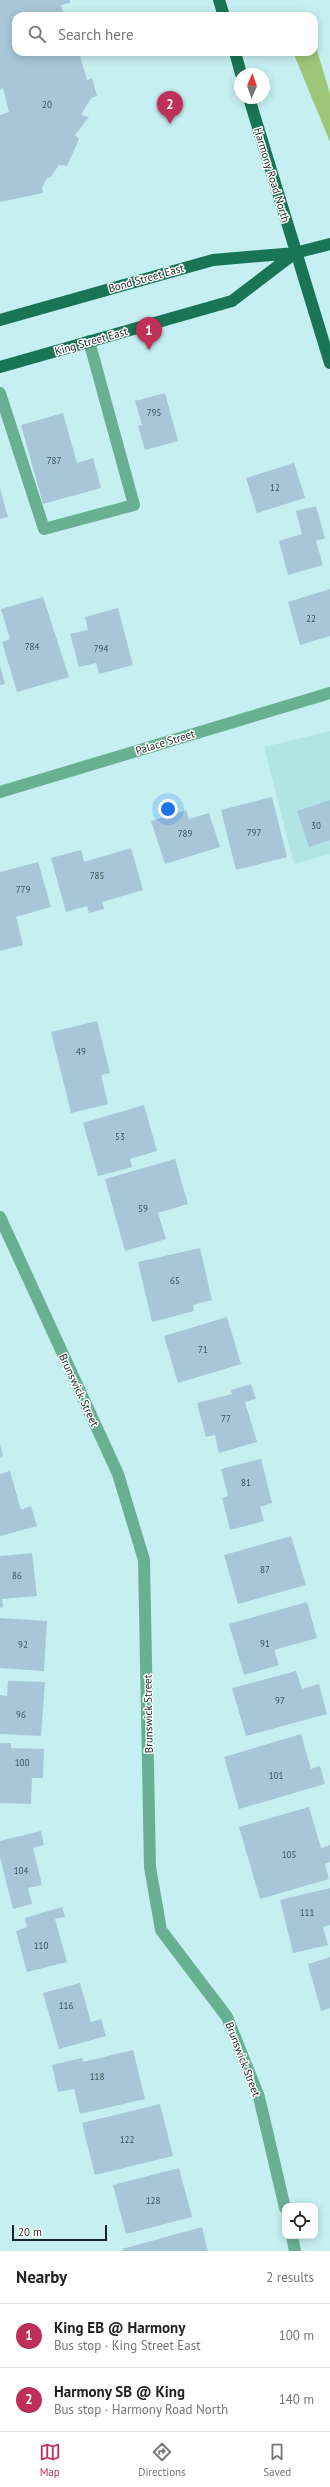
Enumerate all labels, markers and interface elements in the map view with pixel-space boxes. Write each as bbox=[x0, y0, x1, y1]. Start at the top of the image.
search box bbox=[12, 12, 318, 56]
icon: search bbox=[26, 23, 48, 45]
text: Search here bbox=[58, 25, 134, 44]
north arrow bbox=[234, 68, 270, 104]
pin: 2 bbox=[157, 91, 183, 124]
house number: 20 bbox=[42, 99, 52, 110]
street label: Harmony Road North bbox=[251, 126, 293, 224]
street label: Bond Street East bbox=[107, 260, 186, 295]
pin: 1 bbox=[136, 317, 162, 350]
street label: King Street East bbox=[53, 324, 129, 358]
house number: 795 bbox=[147, 407, 161, 418]
house number: 787 bbox=[47, 455, 61, 466]
house number: 12 bbox=[270, 482, 280, 493]
house number: 22 bbox=[306, 613, 316, 624]
house number: 784 bbox=[25, 641, 39, 652]
house number: 794 bbox=[94, 643, 108, 654]
street label: Palace Street bbox=[134, 726, 197, 758]
your location bbox=[158, 799, 178, 819]
house number: 30 bbox=[311, 820, 321, 831]
house number: 797 bbox=[247, 827, 261, 838]
house number: 789 bbox=[178, 828, 192, 839]
house number: 785 bbox=[90, 870, 104, 881]
house number: 779 bbox=[16, 884, 30, 895]
house number: 49 bbox=[76, 1046, 86, 1057]
house number: 53 bbox=[115, 1131, 125, 1142]
house number: 59 bbox=[138, 1203, 148, 1214]
house number: 65 bbox=[170, 1275, 180, 1286]
house number: 71 bbox=[198, 1344, 208, 1355]
street label: Brunswick Street bbox=[56, 1351, 102, 1429]
house number: 77 bbox=[221, 1413, 231, 1424]
house number: 81 bbox=[241, 1477, 251, 1488]
house number: 87 bbox=[260, 1564, 270, 1575]
house number: 86 bbox=[12, 1570, 22, 1581]
house number: 91 bbox=[260, 1638, 270, 1649]
house number: 92 bbox=[18, 1639, 28, 1650]
street label: Brunswick Street bbox=[140, 1674, 156, 1753]
house number: 97 bbox=[275, 1695, 285, 1706]
house number: 96 bbox=[16, 1709, 26, 1720]
house number: 100 bbox=[15, 1757, 29, 1768]
house number: 101 bbox=[269, 1770, 283, 1781]
house number: 105 bbox=[282, 1849, 296, 1860]
house number: 104 bbox=[14, 1865, 28, 1876]
house number: 111 bbox=[300, 1907, 314, 1918]
house number: 110 bbox=[34, 1940, 48, 1951]
house number: 116 bbox=[59, 2000, 73, 2011]
street label: Brunswick Street bbox=[222, 2020, 264, 2098]
house number: 118 bbox=[90, 2071, 104, 2082]
house number: 122 bbox=[120, 2134, 134, 2145]
house number: 128 bbox=[146, 2195, 160, 2206]
map controls bbox=[282, 2203, 318, 2239]
button: locate bbox=[282, 2203, 318, 2239]
scale bar bbox=[12, 2223, 107, 2242]
text: 20 m bbox=[18, 2225, 42, 2239]
text: Nearby bbox=[16, 2266, 67, 2288]
text: 2 results bbox=[266, 2269, 314, 2286]
text: King EB @ Harmony bbox=[54, 2318, 185, 2337]
text: 1 bbox=[25, 2327, 33, 2344]
text: 100 m bbox=[279, 2327, 314, 2344]
text: Bus stop · King Street East bbox=[54, 2337, 201, 2354]
text: Harmony SB @ King bbox=[54, 2382, 185, 2401]
text: 2 bbox=[25, 2391, 33, 2408]
text: 140 m bbox=[279, 2391, 314, 2408]
text: Bus stop · Harmony Road North bbox=[54, 2401, 228, 2418]
tab: Map bbox=[39, 2441, 61, 2479]
tab: Directions bbox=[138, 2441, 186, 2479]
tab: Saved bbox=[263, 2441, 291, 2479]

